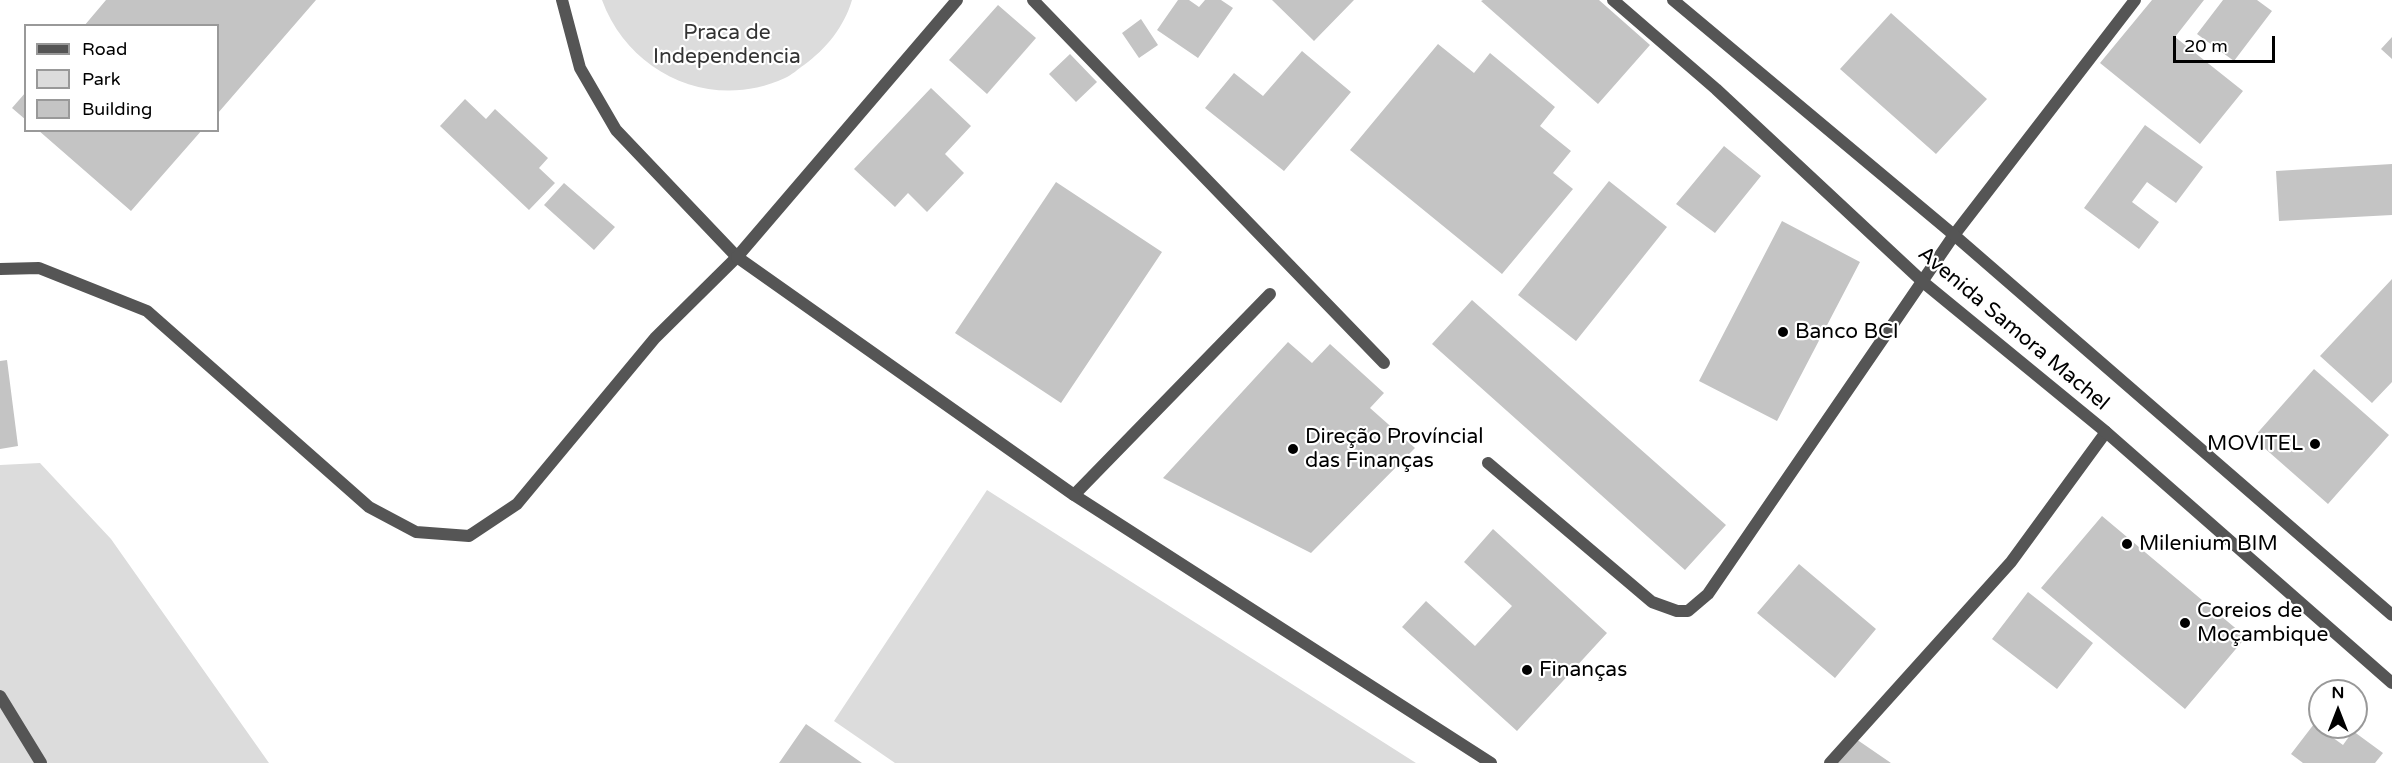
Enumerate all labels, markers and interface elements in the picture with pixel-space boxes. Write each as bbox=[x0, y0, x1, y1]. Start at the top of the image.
park label: Praca de Independencia bbox=[653, 20, 801, 70]
legend bbox=[24, 24, 219, 132]
scale bar bbox=[2176, 24, 2278, 62]
text: 20 m bbox=[2184, 35, 2228, 57]
text: Road bbox=[82, 38, 127, 60]
text: Park bbox=[82, 68, 120, 90]
text: Building bbox=[82, 98, 152, 120]
street label: Avenida Samora Machel bbox=[1912, 242, 2114, 416]
place label: Banco BCI bbox=[1795, 319, 1899, 345]
marker: Banco BCI bbox=[1776, 325, 1790, 339]
place label: Direção Províncial das Finanças bbox=[1305, 424, 1484, 474]
place label: MOVITEL bbox=[2207, 431, 2303, 457]
marker: MOVITEL bbox=[2308, 437, 2322, 451]
marker: Direção Províncial das Finanças bbox=[1286, 442, 1300, 456]
place label: Milenium BIM bbox=[2139, 531, 2278, 557]
marker: Milenium BIM bbox=[2120, 537, 2134, 551]
place label: Coreios de Moçambique bbox=[2197, 598, 2328, 648]
marker: Coreios de Moçambique bbox=[2178, 616, 2192, 630]
place label: Finanças bbox=[1539, 657, 1627, 683]
marker: Finanças bbox=[1520, 663, 1534, 677]
north arrow bbox=[2308, 679, 2368, 739]
text: N bbox=[2332, 683, 2344, 703]

